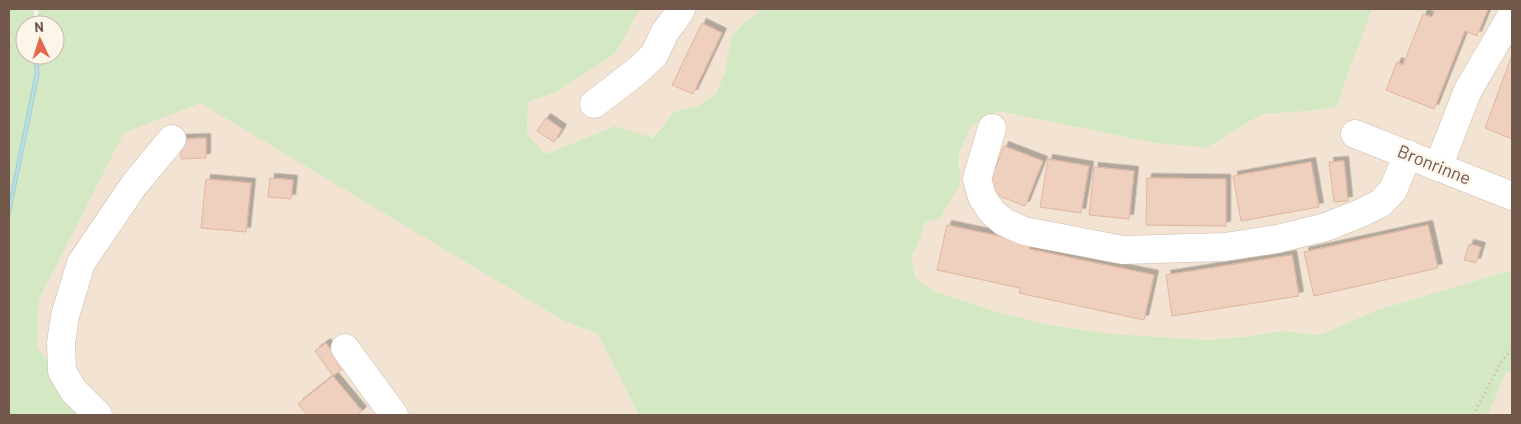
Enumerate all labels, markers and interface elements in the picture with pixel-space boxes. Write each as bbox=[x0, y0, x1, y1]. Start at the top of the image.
north arrow bbox=[15, 15, 65, 65]
text: N bbox=[34, 18, 44, 35]
street label: Bronrinne bbox=[1394, 139, 1474, 189]

